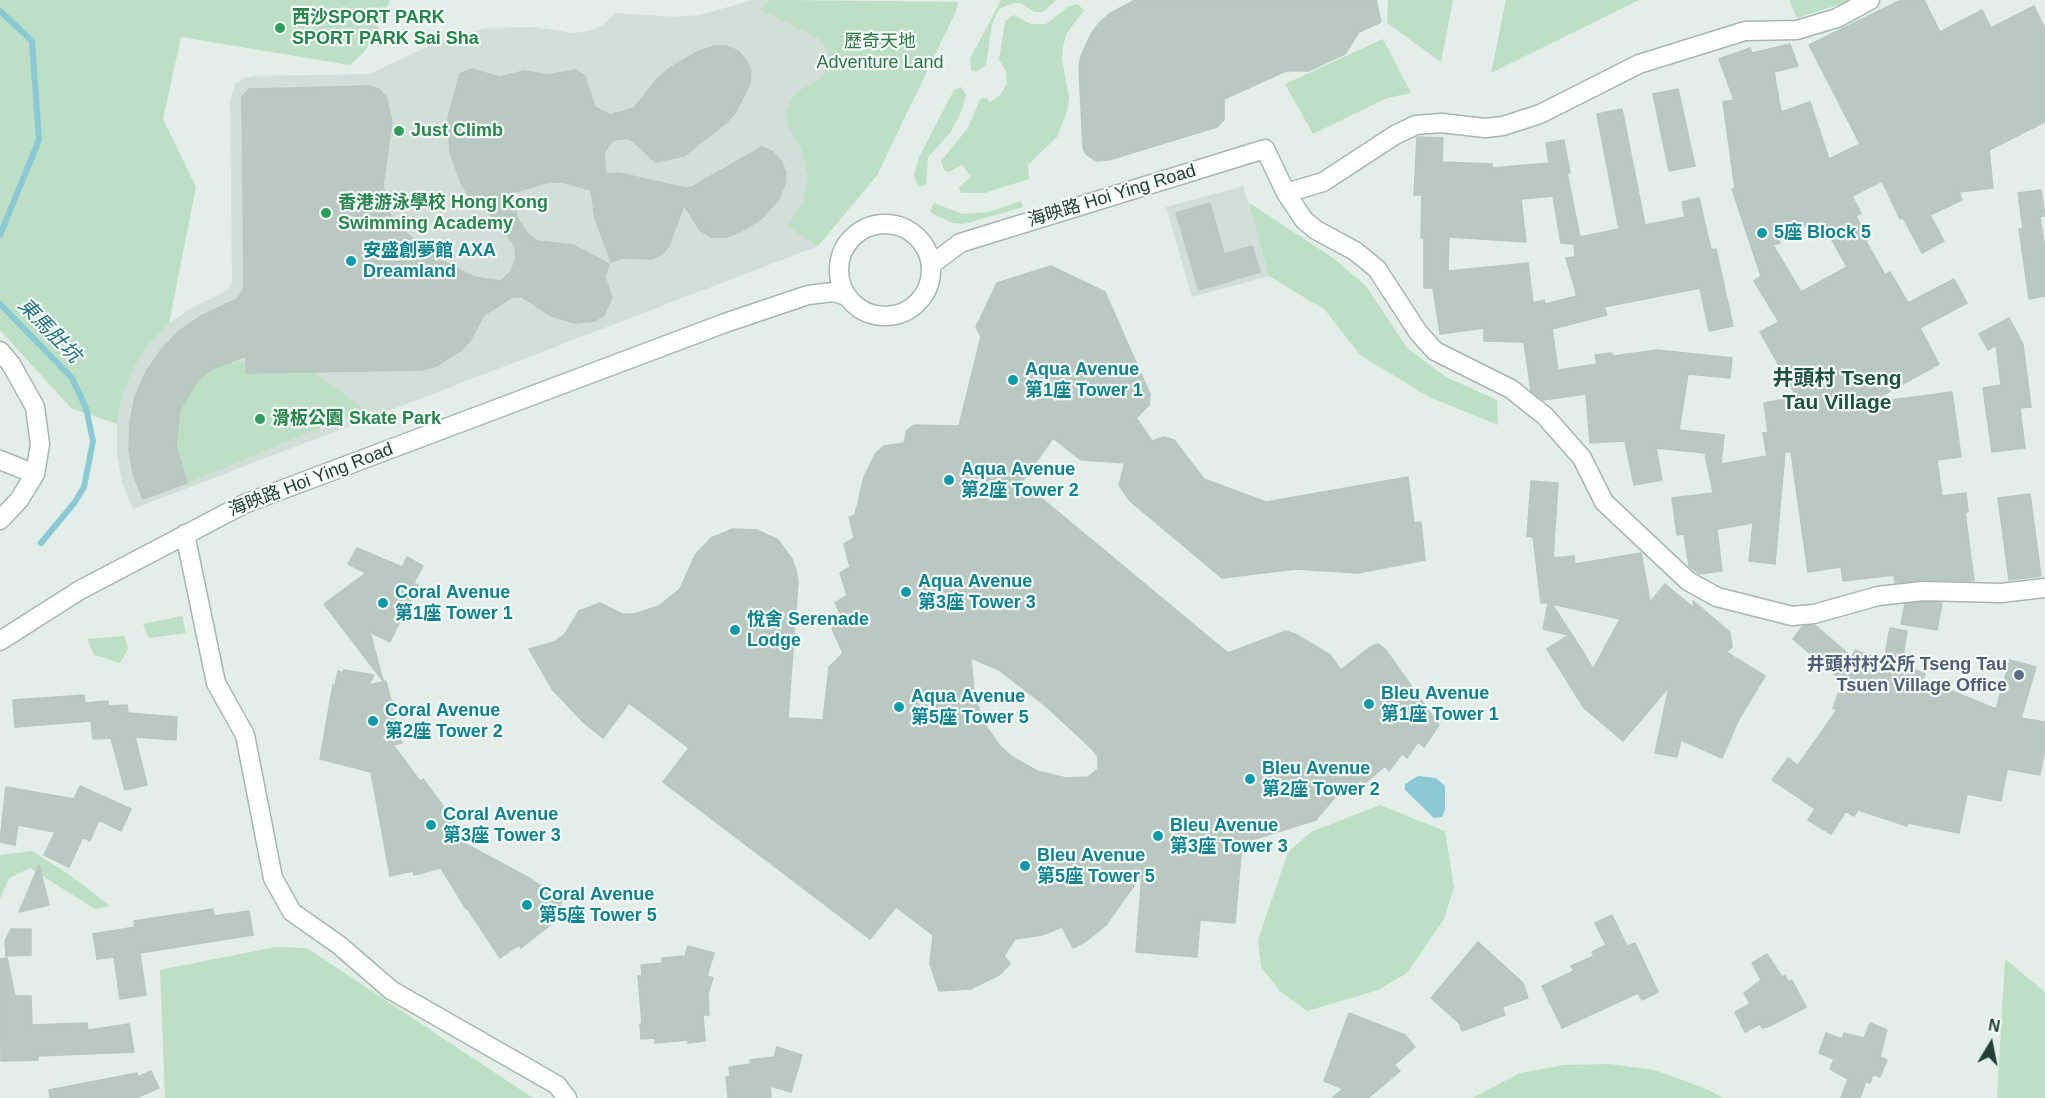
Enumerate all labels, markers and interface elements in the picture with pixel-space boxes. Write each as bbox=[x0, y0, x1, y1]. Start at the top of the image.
place label: 西沙SPORT PARK SPORT PARK Sai Sha bbox=[292, 7, 479, 50]
marker: 西沙SPORT PARK SPORT PARK Sai Sha bbox=[273, 21, 287, 35]
park label: 歷奇天地 Adventure Land bbox=[816, 31, 944, 74]
place label: Just Climb bbox=[411, 120, 503, 142]
marker: Just Climb bbox=[392, 124, 406, 138]
street label: 海映路 Hoi Ying Road bbox=[1025, 160, 1199, 232]
place label: 香港游泳學校 Hong Kong Swimming Academy bbox=[338, 192, 548, 234]
marker: 香港游泳學校 Hong Kong Swimming Academy bbox=[319, 206, 333, 220]
place label: 5座 Block 5 bbox=[1774, 222, 1871, 244]
marker: 5座 Block 5 bbox=[1755, 226, 1769, 240]
place label: 安盛創夢館 AXA Dreamland bbox=[363, 240, 496, 282]
marker: 安盛創夢館 AXA Dreamland bbox=[344, 254, 358, 268]
water label: 東馬肚坑 bbox=[13, 294, 85, 368]
place label: Aqua Avenue 第1座 Tower 1 bbox=[1025, 359, 1143, 401]
district label: 井頭村 Tseng Tau Village bbox=[1772, 366, 1902, 416]
marker: Aqua Avenue 第1座 Tower 1 bbox=[1006, 373, 1020, 387]
place label: 滑板公園 Skate Park bbox=[272, 408, 441, 430]
marker: 滑板公園 Skate Park bbox=[253, 412, 267, 426]
street label: 海映路 Hoi Ying Road bbox=[226, 439, 396, 521]
place label: Aqua Avenue 第2座 Tower 2 bbox=[961, 459, 1079, 502]
marker: Aqua Avenue 第2座 Tower 2 bbox=[942, 473, 956, 487]
place label: Aqua Avenue 第3座 Tower 3 bbox=[918, 571, 1036, 614]
place label: Coral Avenue 第1座 Tower 1 bbox=[395, 582, 513, 624]
marker: Aqua Avenue 第3座 Tower 3 bbox=[899, 585, 913, 599]
marker: Coral Avenue 第1座 Tower 1 bbox=[376, 596, 390, 610]
place label: 悅舍 Serenade Lodge bbox=[747, 609, 869, 652]
marker: 悅舍 Serenade Lodge bbox=[728, 623, 742, 637]
place label: 井頭村村公所 Tseng Tau Tsuen Village Office bbox=[1807, 654, 2007, 696]
marker: 井頭村村公所 Tseng Tau Tsuen Village Office bbox=[2012, 668, 2026, 682]
place label: Bleu Avenue 第1座 Tower 1 bbox=[1381, 683, 1499, 726]
place label: Aqua Avenue 第5座 Tower 5 bbox=[911, 686, 1029, 728]
marker: Bleu Avenue 第1座 Tower 1 bbox=[1362, 697, 1376, 711]
place label: Coral Avenue 第2座 Tower 2 bbox=[385, 700, 503, 742]
marker: Aqua Avenue 第5座 Tower 5 bbox=[892, 700, 906, 714]
marker: Coral Avenue 第2座 Tower 2 bbox=[366, 714, 380, 728]
place label: Bleu Avenue 第2座 Tower 2 bbox=[1262, 758, 1380, 800]
marker: Bleu Avenue 第2座 Tower 2 bbox=[1243, 772, 1257, 786]
place label: Coral Avenue 第3座 Tower 3 bbox=[443, 804, 561, 846]
place label: Bleu Avenue 第3座 Tower 3 bbox=[1170, 815, 1288, 858]
marker: Coral Avenue 第3座 Tower 3 bbox=[424, 818, 438, 832]
marker: Bleu Avenue 第3座 Tower 3 bbox=[1151, 829, 1165, 843]
place label: Bleu Avenue 第5座 Tower 5 bbox=[1037, 845, 1155, 888]
marker: Bleu Avenue 第5座 Tower 5 bbox=[1018, 859, 1032, 873]
place label: Coral Avenue 第5座 Tower 5 bbox=[539, 884, 657, 926]
marker: Coral Avenue 第5座 Tower 5 bbox=[520, 898, 534, 912]
north arrow bbox=[1961, 1014, 2021, 1074]
text: N bbox=[1987, 1016, 2001, 1035]

